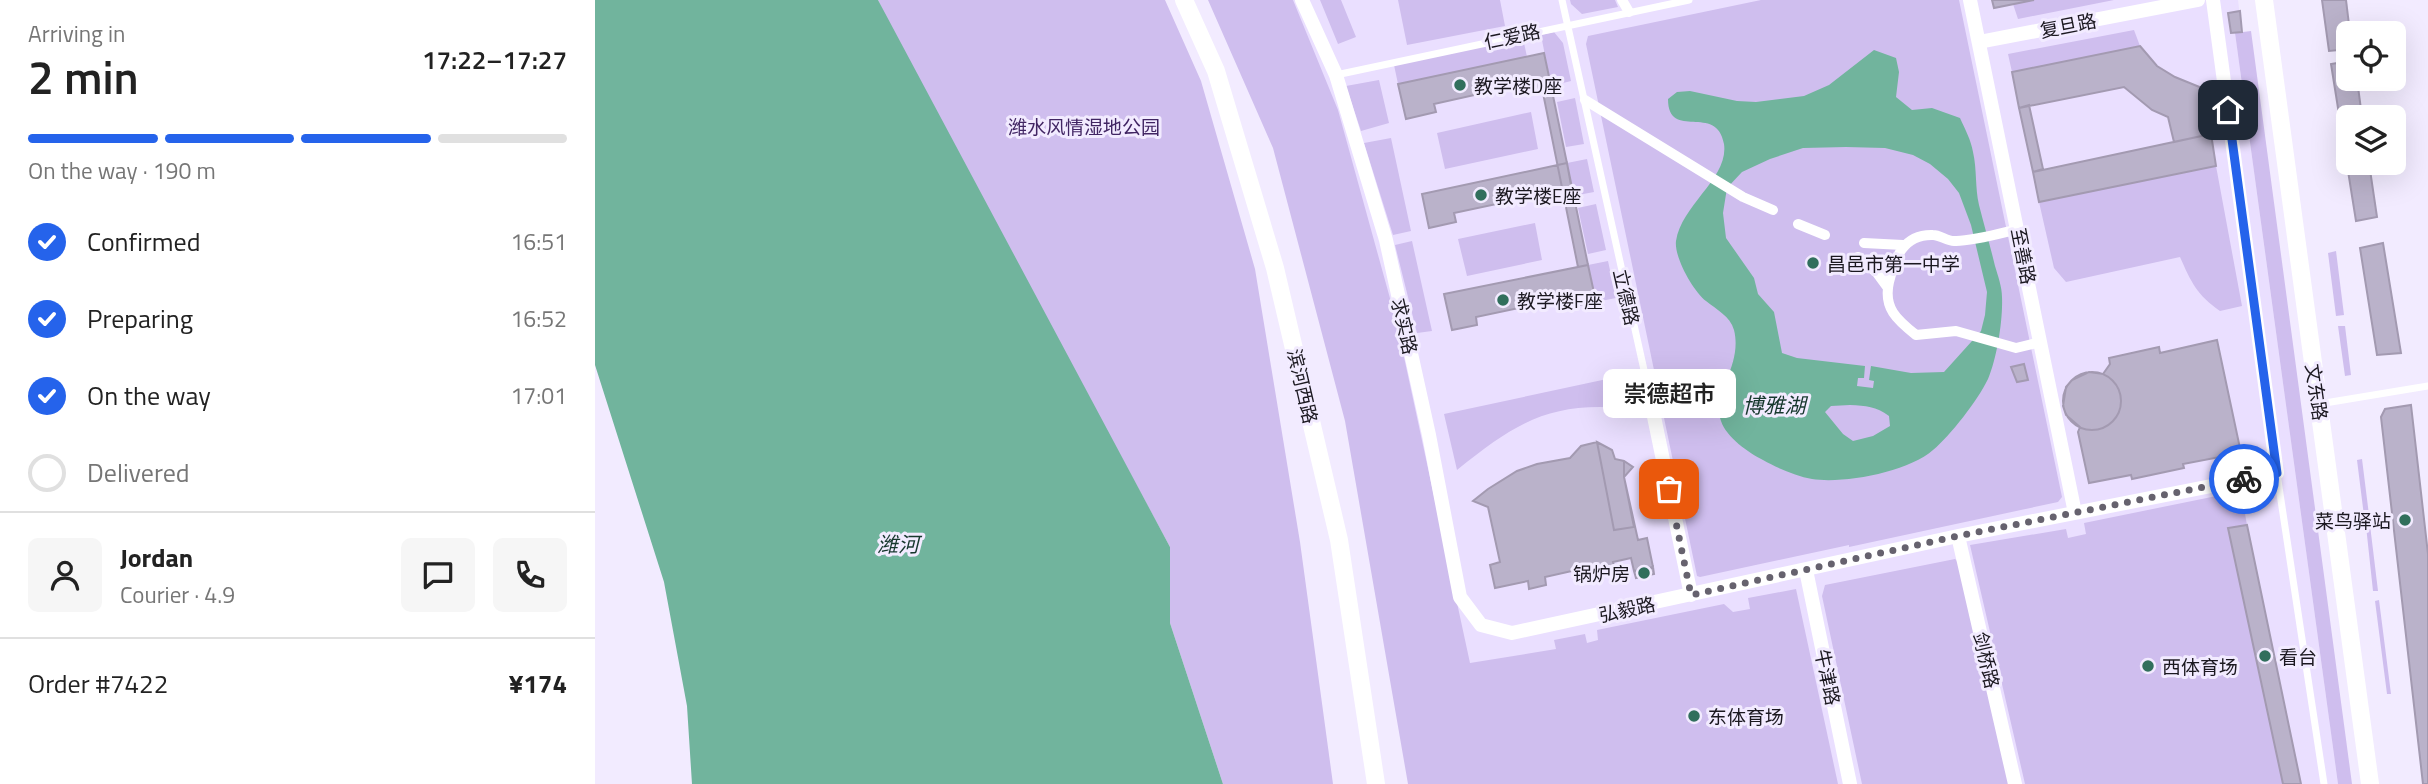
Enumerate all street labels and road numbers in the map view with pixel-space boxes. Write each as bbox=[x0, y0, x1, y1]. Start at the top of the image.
street label: 复旦路 bbox=[2037, 5, 2099, 45]
street label: 仁爱路 bbox=[1481, 16, 1543, 56]
street label: 至善路 bbox=[2004, 225, 2044, 287]
street label: 立德路 bbox=[1606, 266, 1648, 328]
street label: 求实路 bbox=[1384, 295, 1426, 357]
street label: 滨河西路 bbox=[1280, 346, 1326, 426]
street label: 文东路 bbox=[2299, 362, 2335, 422]
street label: 弘毅路 bbox=[1596, 589, 1658, 629]
street label: 剑桥路 bbox=[1966, 629, 2008, 691]
street label: 牛津路 bbox=[1808, 646, 1848, 708]

